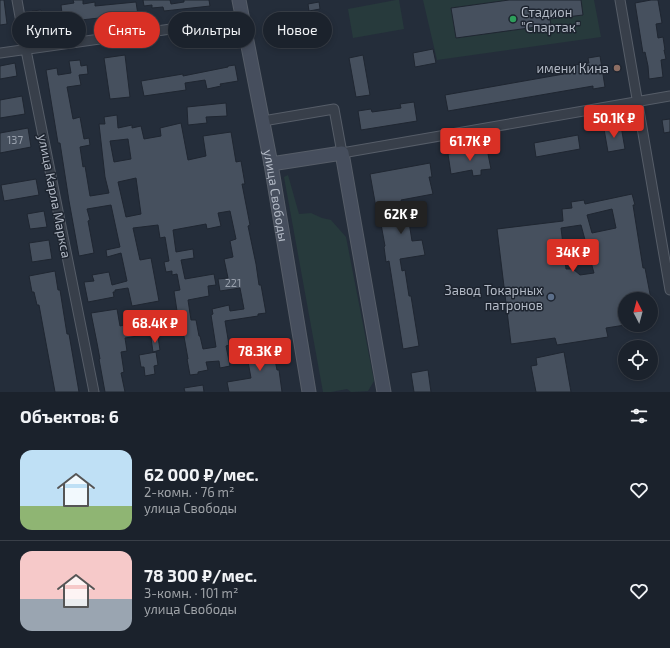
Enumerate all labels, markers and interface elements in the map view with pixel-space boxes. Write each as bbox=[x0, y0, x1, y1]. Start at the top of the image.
place label: Стадион "Спартак" bbox=[521, 4, 580, 35]
chip: Купить bbox=[12, 12, 86, 48]
chip: Снять bbox=[94, 12, 160, 48]
chip: Фильтры bbox=[168, 12, 255, 48]
chip: Новое bbox=[263, 12, 332, 48]
marker: Стадион "Спартак" bbox=[508, 14, 518, 24]
place label: имени Кина bbox=[536, 60, 609, 76]
marker: имени Кина bbox=[612, 63, 622, 73]
pin: 50.1K ₽ bbox=[577, 105, 651, 139]
text: 50.1K ₽ bbox=[593, 110, 635, 126]
pin: 61.7K ₽ bbox=[433, 128, 507, 162]
house number: 137 bbox=[7, 133, 23, 146]
street label: улица Карла Маркса bbox=[35, 133, 75, 259]
text: 61.7K ₽ bbox=[449, 133, 491, 149]
street label: улица Свободы bbox=[260, 148, 292, 243]
pin: 62K ₽ bbox=[373, 201, 429, 235]
text: 62K ₽ bbox=[384, 206, 418, 222]
pin: 34K ₽ bbox=[545, 239, 601, 273]
text: 34K ₽ bbox=[556, 244, 590, 260]
house number: 221 bbox=[225, 276, 241, 289]
place label: Завод Токарных патронов bbox=[445, 282, 543, 313]
marker: Завод Токарных патронов bbox=[546, 292, 556, 302]
north arrow bbox=[618, 292, 658, 332]
map controls bbox=[618, 292, 658, 380]
pin: 68.4K ₽ bbox=[118, 310, 192, 344]
text: 68.4K ₽ bbox=[132, 315, 178, 331]
pin: 78.3K ₽ bbox=[223, 338, 297, 372]
button: locate bbox=[618, 340, 658, 380]
text: 78.3K ₽ bbox=[238, 343, 282, 359]
icon: filters bbox=[628, 405, 650, 427]
text: Объектов: 6 bbox=[20, 406, 119, 426]
text: 62 000 ₽/мес. bbox=[144, 464, 259, 484]
icon: home bbox=[52, 466, 100, 514]
icon: heart bbox=[628, 479, 650, 501]
text: 2-комн. · 76 m² bbox=[144, 484, 234, 500]
text: улица Свободы bbox=[144, 500, 237, 516]
text: 78 300 ₽/мес. bbox=[144, 565, 257, 585]
icon: home bbox=[52, 567, 100, 615]
icon: heart bbox=[628, 580, 650, 602]
text: 3-комн. · 101 m² bbox=[144, 585, 238, 601]
text: улица Свободы bbox=[144, 601, 237, 617]

